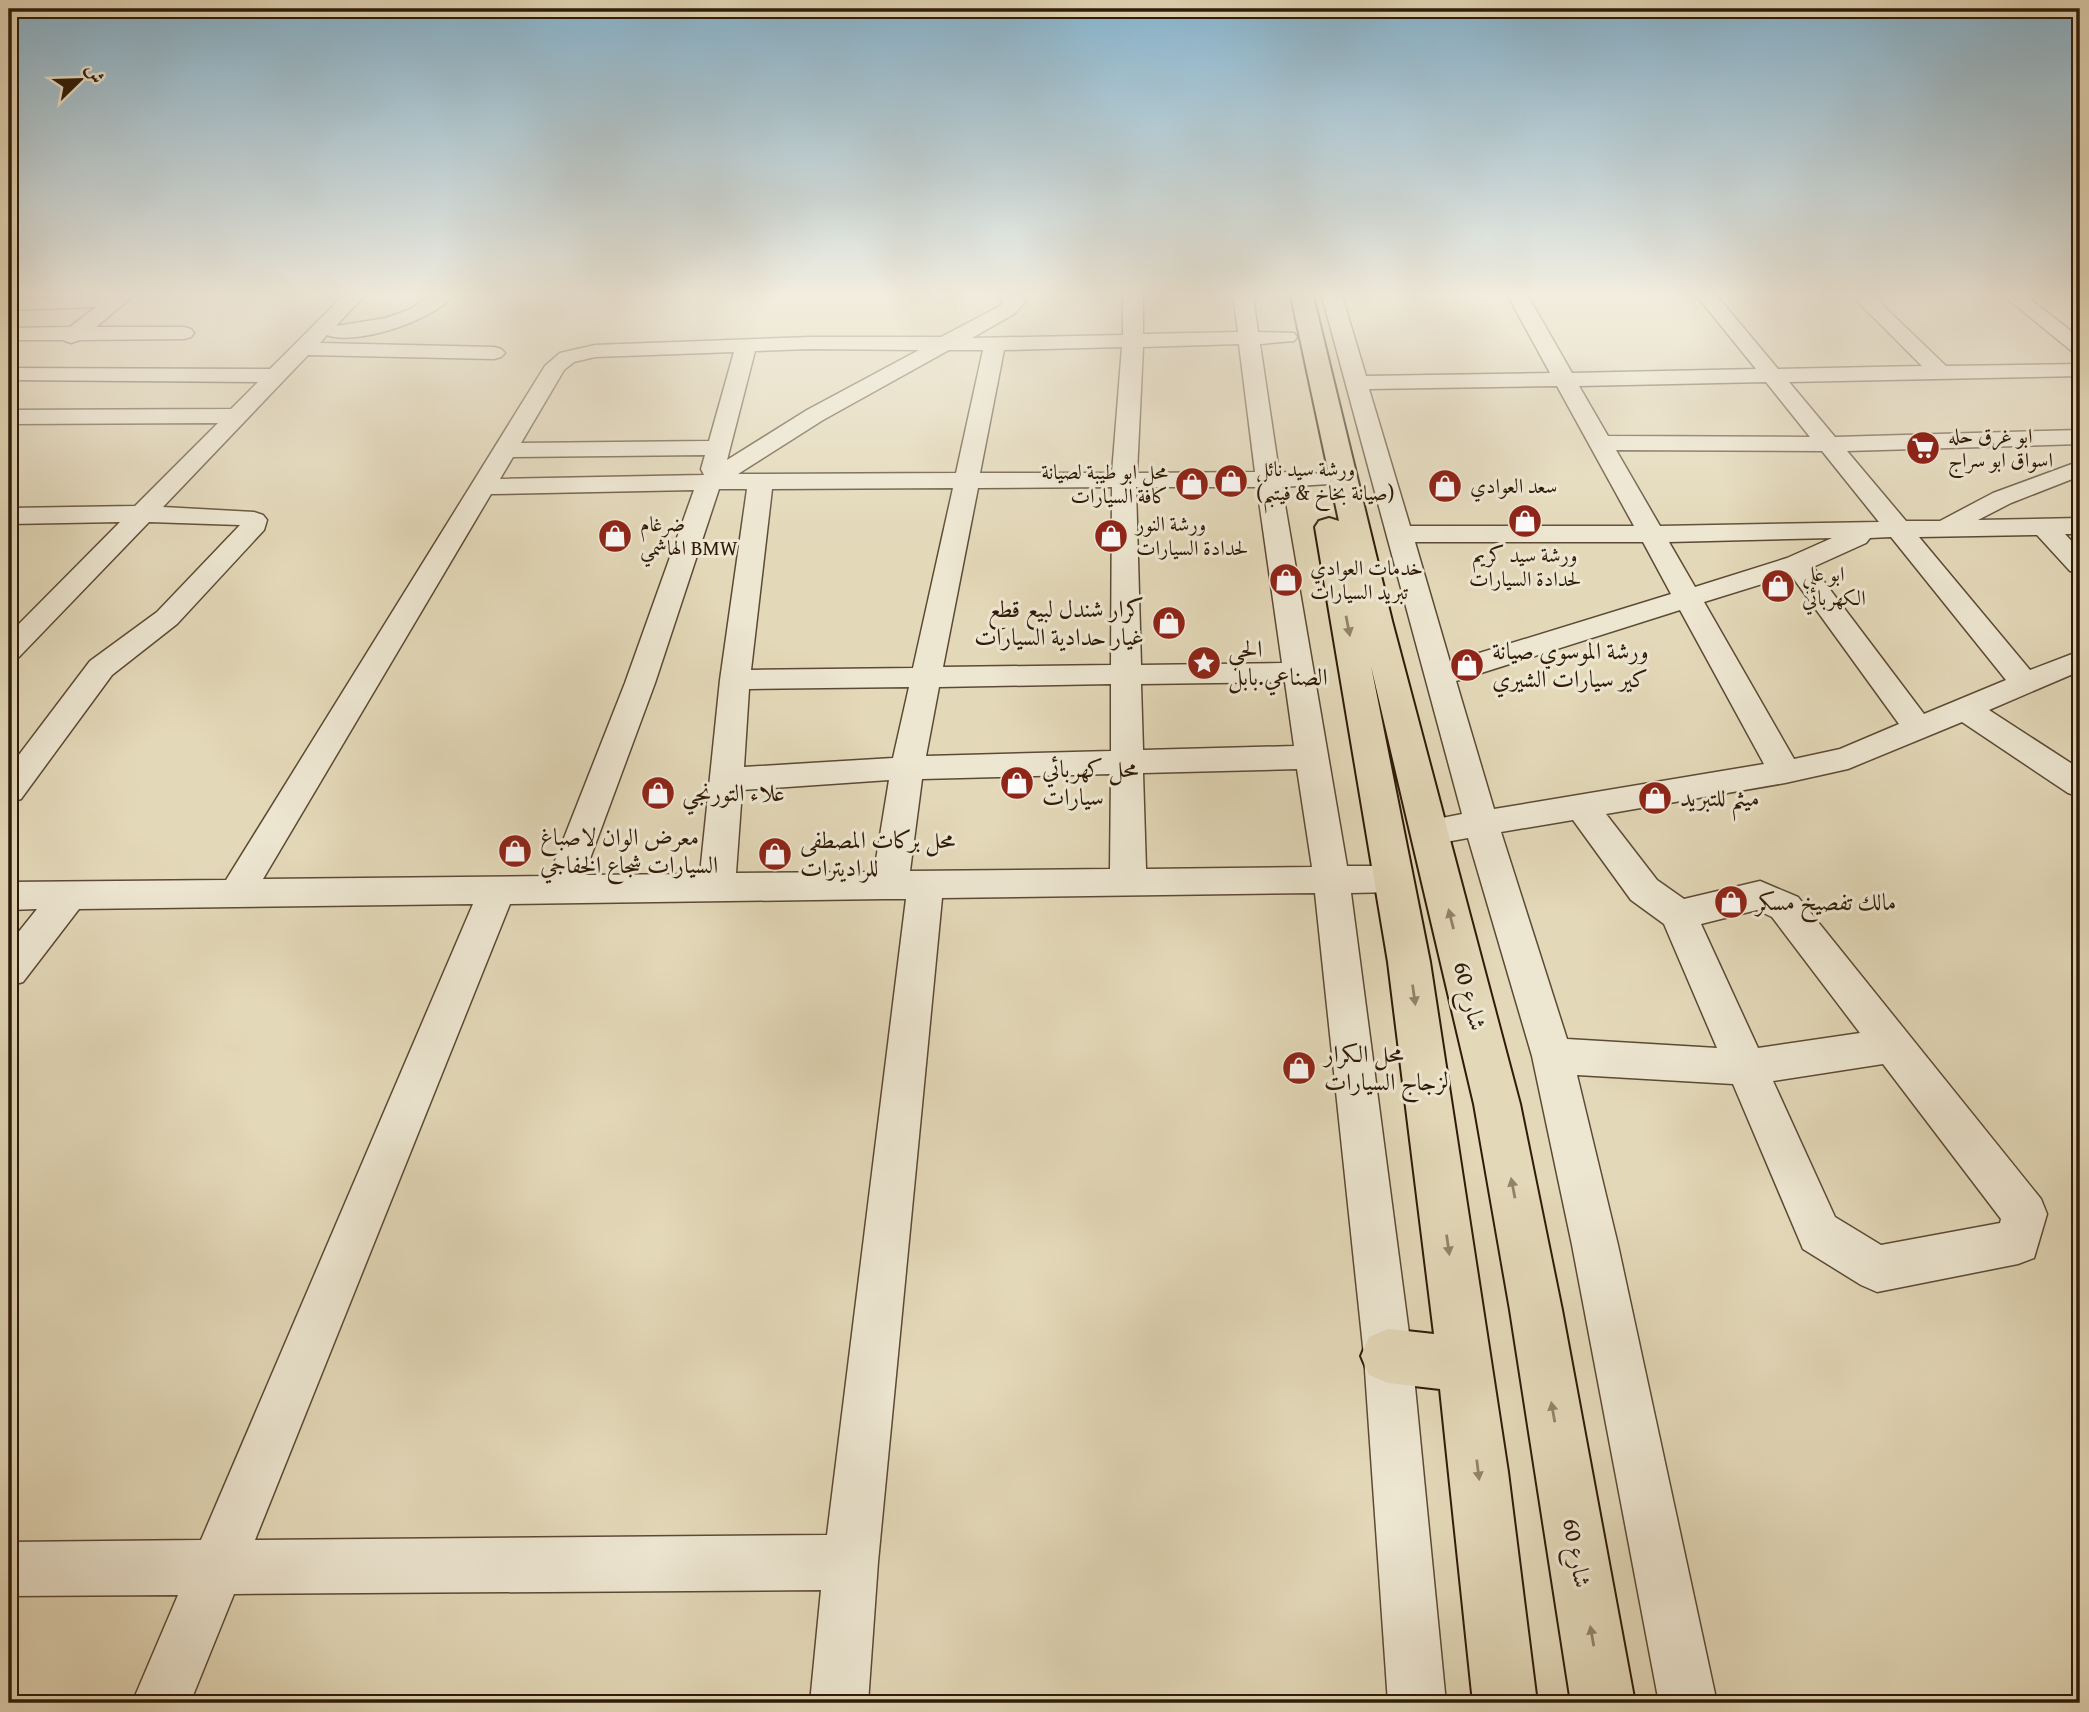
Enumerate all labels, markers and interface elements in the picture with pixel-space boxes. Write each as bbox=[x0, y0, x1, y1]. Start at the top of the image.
north arrow bbox=[46, 46, 116, 116]
text: ش bbox=[79, 59, 112, 88]
place label: ابو غرق حله اسواق ابو سراج bbox=[1948, 420, 2053, 479]
supermarket icon: ابو غرق حله اسواق ابو سراج bbox=[1904, 429, 1942, 467]
place label: ورشة سيد نائل (صيانة بخاخ & فيتبم) bbox=[1256, 453, 1395, 514]
place label: محل ابو طيبة لصيانة كافة السيارات bbox=[1041, 456, 1168, 511]
shop icon: ورشة سيد نائل (صيانة بخاخ & فيتبم) bbox=[1212, 462, 1250, 500]
shop icon: محل ابو طيبة لصيانة كافة السيارات bbox=[1173, 465, 1211, 503]
shop icon: سعد العوادي bbox=[1426, 467, 1464, 505]
place label: سعد العوادي bbox=[1470, 470, 1557, 502]
shop icon: ورشة سيد كريم لحدادة السيارات bbox=[1506, 502, 1544, 540]
place label: ضرغام الهاشمي BMW bbox=[640, 508, 738, 568]
place label: ورشة النور لحدادة السيارات bbox=[1134, 508, 1248, 563]
shop icon: ضرغام الهاشمي BMW bbox=[596, 517, 634, 555]
shop icon: ورشة النور لحدادة السيارات bbox=[1092, 517, 1130, 555]
place label: ورشة سيد كريم لحدادة السيارات bbox=[1469, 539, 1581, 594]
place label: خدمات العوادي تبريد السيارات bbox=[1310, 552, 1423, 607]
place label: ابو علي الكهربائي bbox=[1802, 558, 1866, 615]
shop icon: خدمات العوادي تبريد السيارات bbox=[1267, 561, 1305, 599]
shop icon: ابو علي الكهربائي bbox=[1759, 567, 1797, 605]
place label: كرار شندل لبيع قطع غيار حدادية السيارات bbox=[974, 591, 1144, 654]
shop icon: كرار شندل لبيع قطع غيار حدادية السيارات bbox=[1150, 604, 1188, 642]
one-way arrow bbox=[1343, 615, 1354, 637]
place label: الحي الصناعي.بابل bbox=[1228, 631, 1328, 696]
place label: ورشة الموسوي صيانة كير سيارات الشيري bbox=[1492, 633, 1649, 698]
place icon: الحي الصناعي.بابل bbox=[1185, 644, 1223, 682]
shop icon: ورشة الموسوي صيانة كير سيارات الشيري bbox=[1448, 646, 1486, 684]
place label: محل كهربائي سيارات bbox=[1042, 751, 1139, 814]
shop icon: محل كهربائي سيارات bbox=[998, 764, 1036, 802]
shop icon: علاء التورنجي bbox=[639, 774, 677, 812]
place label: علاء التورنجي bbox=[682, 775, 785, 816]
shop icon: ميثم للتبريد bbox=[1636, 779, 1674, 817]
place label: ميثم للتبريد bbox=[1680, 780, 1760, 822]
place label: معرض الوان لاصباغ السيارات شجاع الخفاجي bbox=[540, 819, 718, 885]
place label: محل بركات المصطفى للراديترات bbox=[800, 822, 956, 885]
shop icon: معرض الوان لاصباغ السيارات شجاع الخفاجي bbox=[496, 832, 534, 870]
shop icon: محل بركات المصطفى للراديترات bbox=[756, 835, 794, 873]
shop icon: مالك تفصيخ مسكر bbox=[1712, 883, 1750, 921]
place label: مالك تفصيخ مسكر bbox=[1753, 884, 1896, 923]
one-way arrow bbox=[1445, 907, 1456, 929]
street label: شارع 60 bbox=[1442, 958, 1496, 1035]
one-way arrow bbox=[1408, 984, 1419, 1006]
place label: محل الكرار لزجاج السيارات bbox=[1322, 1036, 1449, 1103]
shop icon: محل الكرار لزجاج السيارات bbox=[1280, 1049, 1318, 1087]
one-way arrow bbox=[1507, 1177, 1518, 1199]
one-way arrow bbox=[1443, 1234, 1454, 1256]
one-way arrow bbox=[1547, 1401, 1558, 1423]
one-way arrow bbox=[1473, 1459, 1484, 1481]
street label: شارع 60 bbox=[1551, 1515, 1601, 1591]
one-way arrow bbox=[1586, 1625, 1597, 1647]

